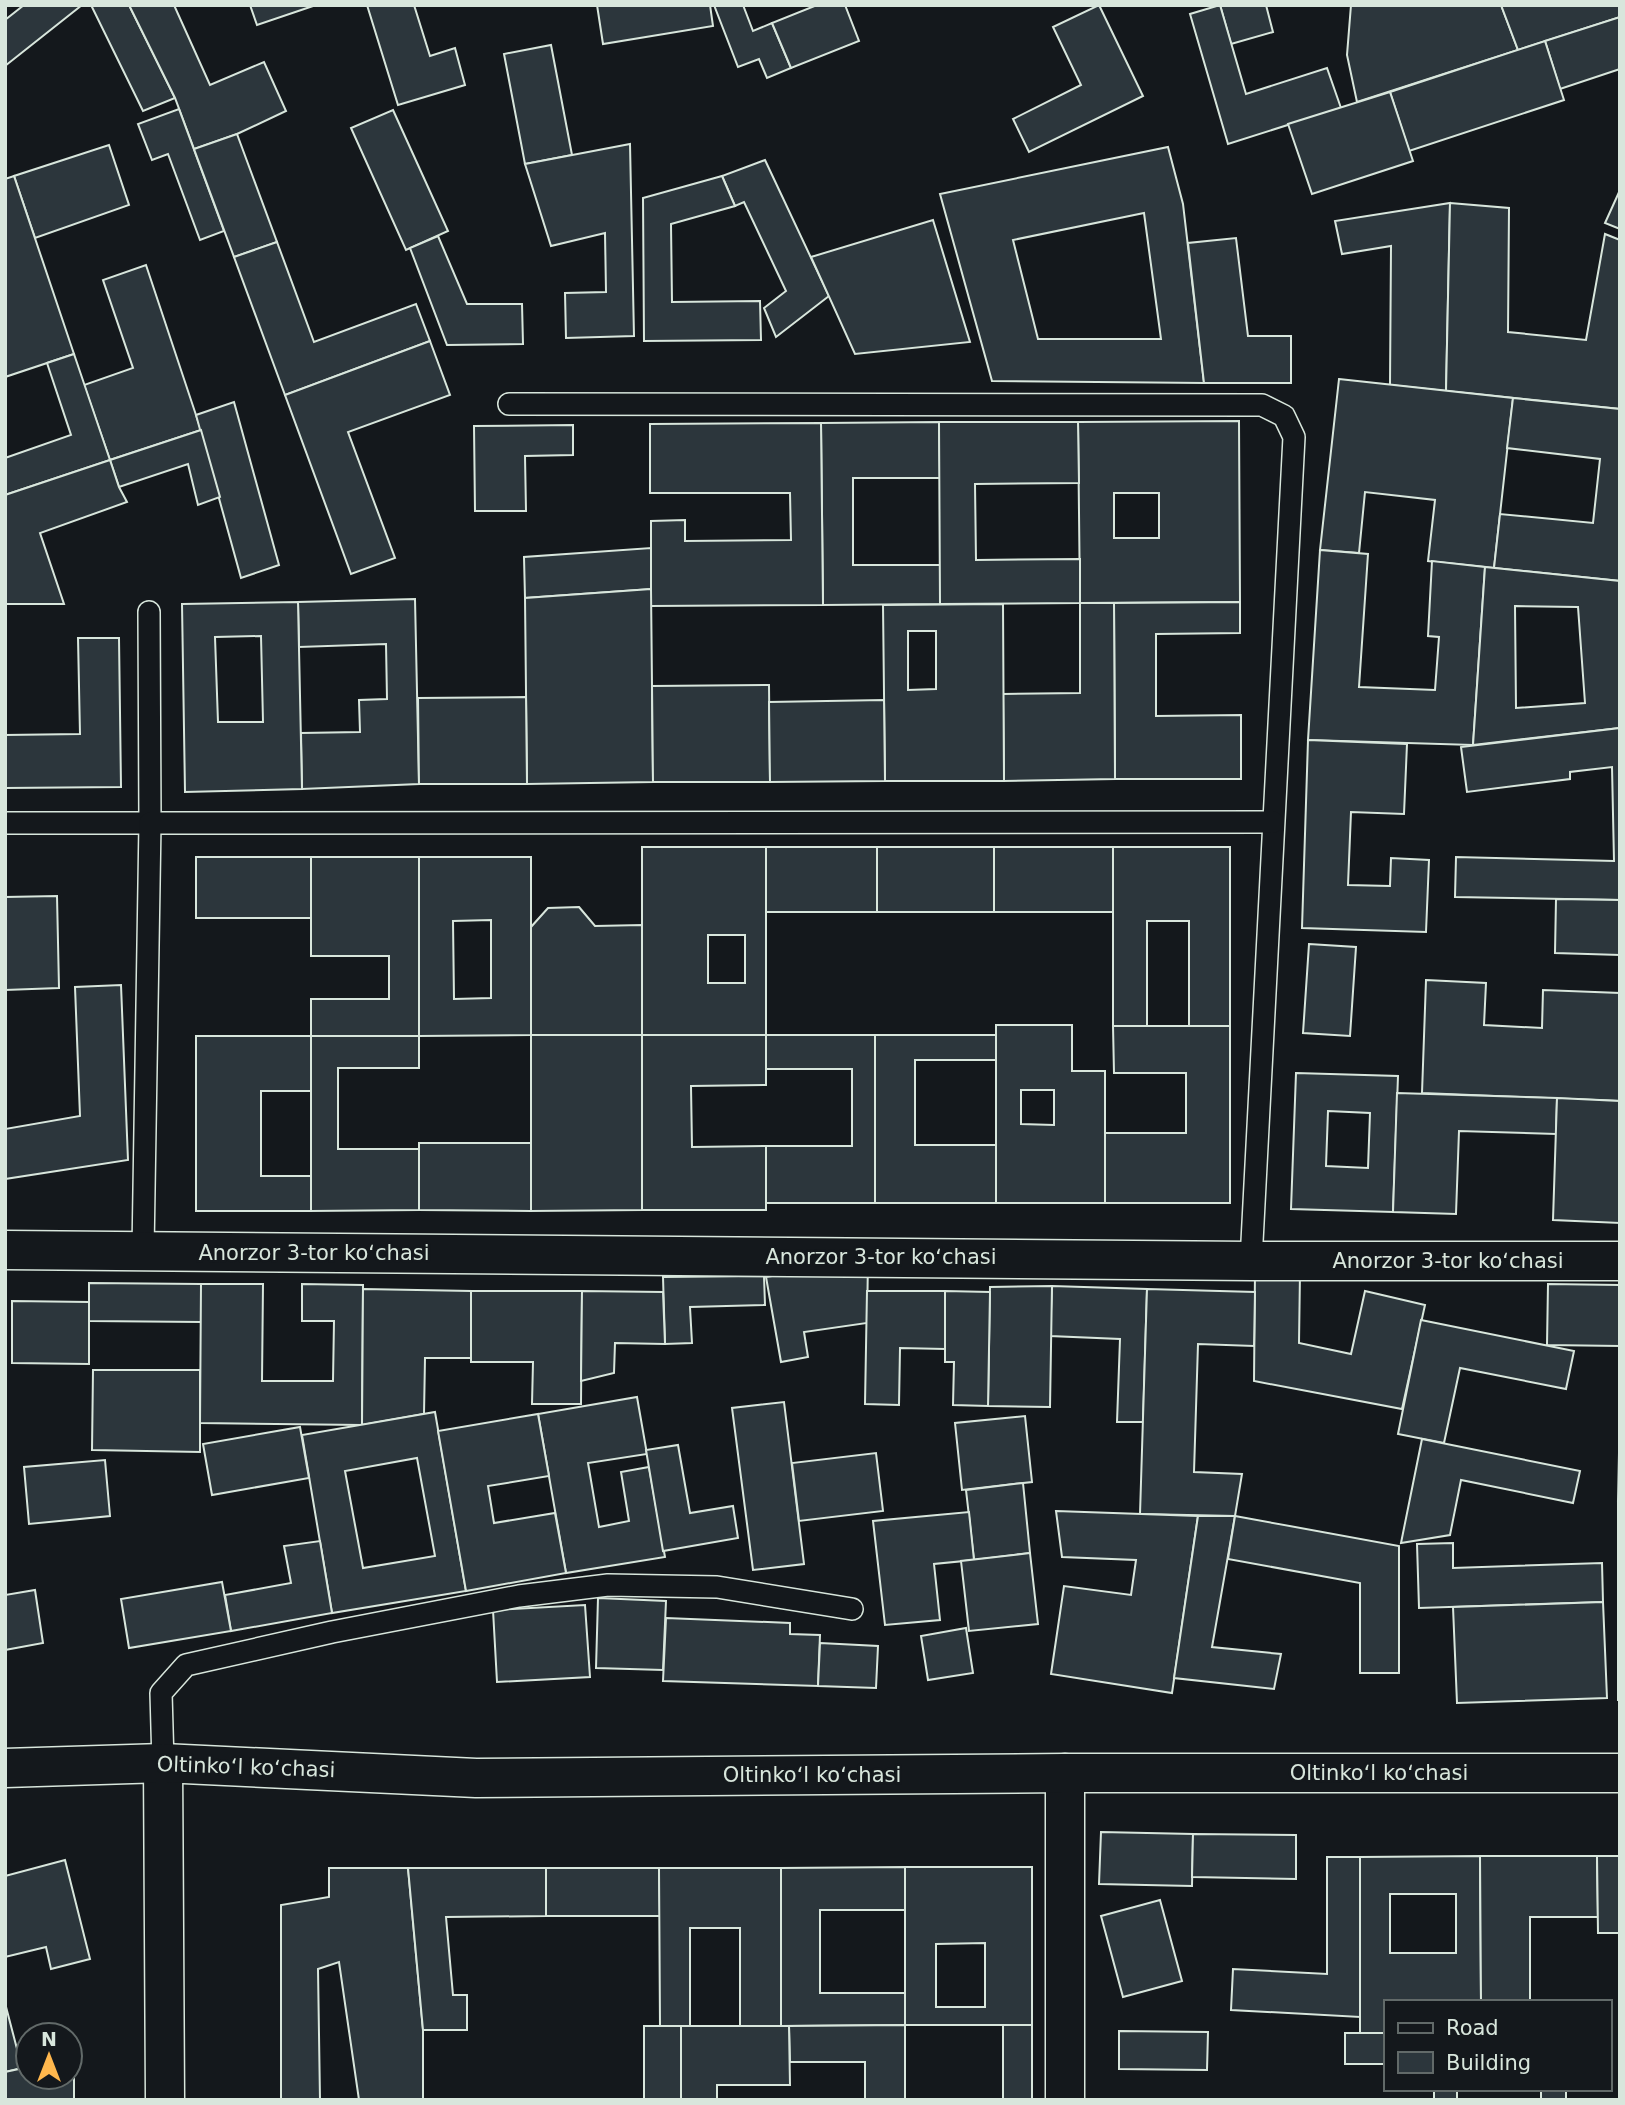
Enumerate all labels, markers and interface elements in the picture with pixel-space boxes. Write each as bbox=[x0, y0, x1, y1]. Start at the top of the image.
street label: Anorzor 3-tor koʻchasi bbox=[198, 1241, 430, 1265]
street label: Anorzor 3-tor koʻchasi bbox=[765, 1245, 997, 1269]
street label: Anorzor 3-tor koʻchasi bbox=[1332, 1249, 1564, 1273]
street label: Oltinkoʻl koʻchasi bbox=[156, 1752, 336, 1782]
street label: Oltinkoʻl koʻchasi bbox=[1290, 1761, 1468, 1785]
street label: Oltinkoʻl koʻchasi bbox=[723, 1763, 901, 1787]
legend bbox=[1384, 2000, 1611, 2091]
text: Road bbox=[1446, 2016, 1499, 2040]
north arrow bbox=[14, 2021, 84, 2091]
text: N bbox=[41, 2028, 57, 2050]
text: Building bbox=[1446, 2051, 1531, 2075]

